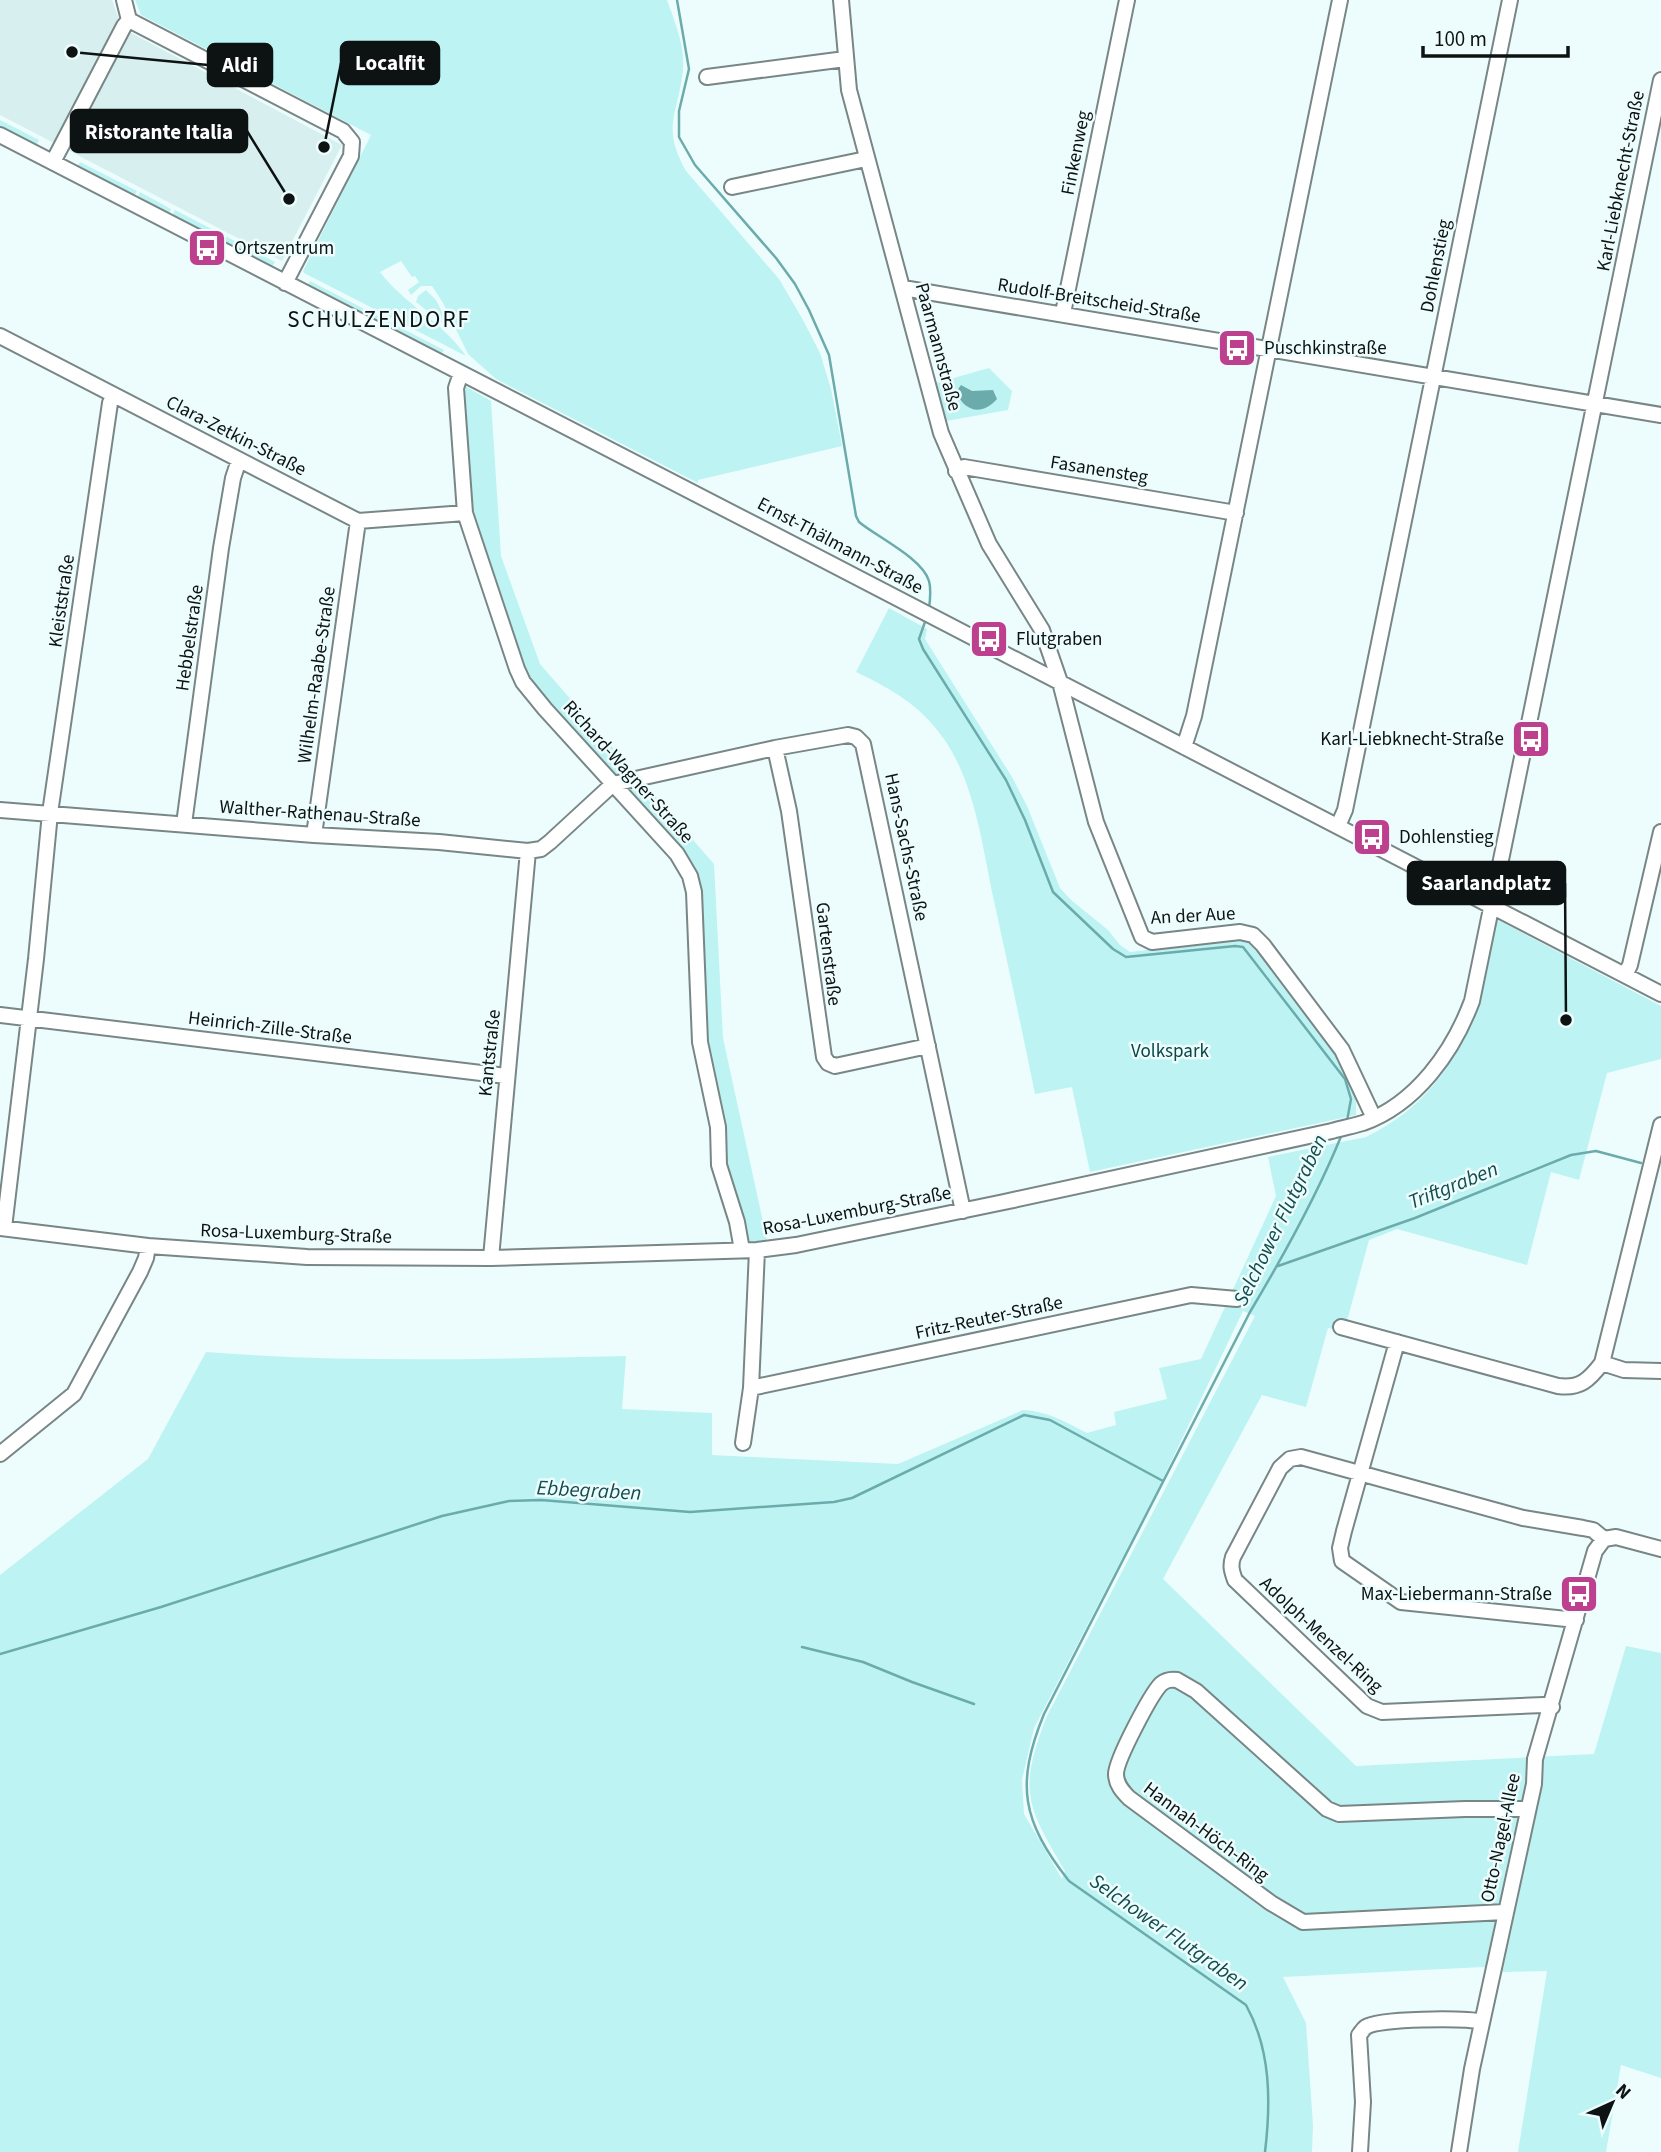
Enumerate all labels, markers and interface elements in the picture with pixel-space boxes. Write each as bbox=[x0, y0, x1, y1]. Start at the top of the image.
scale bar bbox=[1423, 14, 1568, 58]
text: 100 m bbox=[1434, 24, 1487, 54]
callout: Localfit bbox=[341, 42, 439, 84]
callout: Aldi bbox=[208, 44, 272, 86]
text: Localfit bbox=[355, 48, 425, 78]
text: Aldi bbox=[221, 50, 258, 80]
street label: Karl-Liebknecht-Straße bbox=[1590, 88, 1652, 274]
street label: Finkenweg bbox=[1055, 108, 1098, 198]
callout: Ristorante Italia bbox=[71, 110, 247, 152]
text: Ristorante Italia bbox=[85, 117, 233, 147]
street label: Dohlenstieg bbox=[1414, 217, 1458, 315]
bus stop icon: Ortszentrum bbox=[186, 227, 228, 269]
place label: Ortszentrum bbox=[234, 235, 334, 262]
street label: Rudolf-Breitscheid-Straße bbox=[995, 272, 1203, 330]
street label: Paarmannstraße bbox=[908, 280, 968, 414]
district label: SCHULZENDORF bbox=[287, 303, 471, 336]
bus stop icon: Puschkinstraße bbox=[1216, 327, 1258, 369]
place label: Puschkinstraße bbox=[1264, 335, 1387, 362]
street label: Clara-Zetkin-Straße bbox=[161, 389, 311, 483]
street label: Fasanensteg bbox=[1048, 449, 1150, 491]
street label: Ernst-Thälmann-Straße bbox=[752, 491, 928, 601]
street label: Kleiststraße bbox=[42, 553, 82, 649]
street label: Hebbelstraße bbox=[169, 583, 211, 693]
street label: Wilhelm-Raabe-Straße bbox=[291, 585, 343, 765]
bus stop icon: Flutgraben bbox=[968, 618, 1010, 660]
place label: Flutgraben bbox=[1016, 626, 1102, 653]
street label: Richard-Wagner-Straße bbox=[556, 695, 700, 849]
bus stop icon: Karl-Liebknecht-Straße bbox=[1510, 718, 1552, 760]
place label: Karl-Liebknecht-Straße bbox=[1320, 726, 1504, 753]
street label: Hans-Sachs-Straße bbox=[877, 770, 935, 924]
street label: Walther-Rathenau-Straße bbox=[218, 794, 422, 834]
bus stop icon: Dohlenstieg bbox=[1351, 816, 1393, 858]
place label: Dohlenstieg bbox=[1399, 824, 1494, 851]
callout: Saarlandplatz bbox=[1408, 862, 1565, 904]
text: Saarlandplatz bbox=[1421, 868, 1551, 898]
street label: An der Aue bbox=[1150, 900, 1236, 932]
street label: Gartenstraße bbox=[808, 901, 848, 1007]
street label: Heinrich-Zille-Straße bbox=[187, 1005, 353, 1051]
street label: Kantstraße bbox=[472, 1008, 508, 1098]
park label: Volkspark bbox=[1131, 1038, 1210, 1065]
water label: Selchower Flutgraben bbox=[1225, 1129, 1335, 1311]
water label: Triftgraben bbox=[1404, 1153, 1502, 1217]
street label: Rosa-Luxemburg-Straße bbox=[760, 1179, 954, 1243]
street label: Rosa-Luxemburg-Straße bbox=[200, 1217, 392, 1251]
street label: Fritz-Reuter-Straße bbox=[913, 1289, 1065, 1347]
water label: Ebbegraben bbox=[536, 1472, 642, 1508]
street label: Adolph-Menzel-Ring bbox=[1253, 1571, 1389, 1700]
bus stop icon: Max-Liebermann-Straße bbox=[1558, 1573, 1600, 1615]
place label: Max-Liebermann-Straße bbox=[1361, 1581, 1552, 1608]
street label: Otto-Nagel-Allee bbox=[1474, 1771, 1528, 1905]
street label: Hannah-Höch-Ring bbox=[1137, 1776, 1275, 1889]
water label: Selchower Flutgraben bbox=[1084, 1866, 1254, 1998]
north arrow bbox=[1577, 2068, 1647, 2138]
text: N bbox=[1609, 2078, 1637, 2106]

